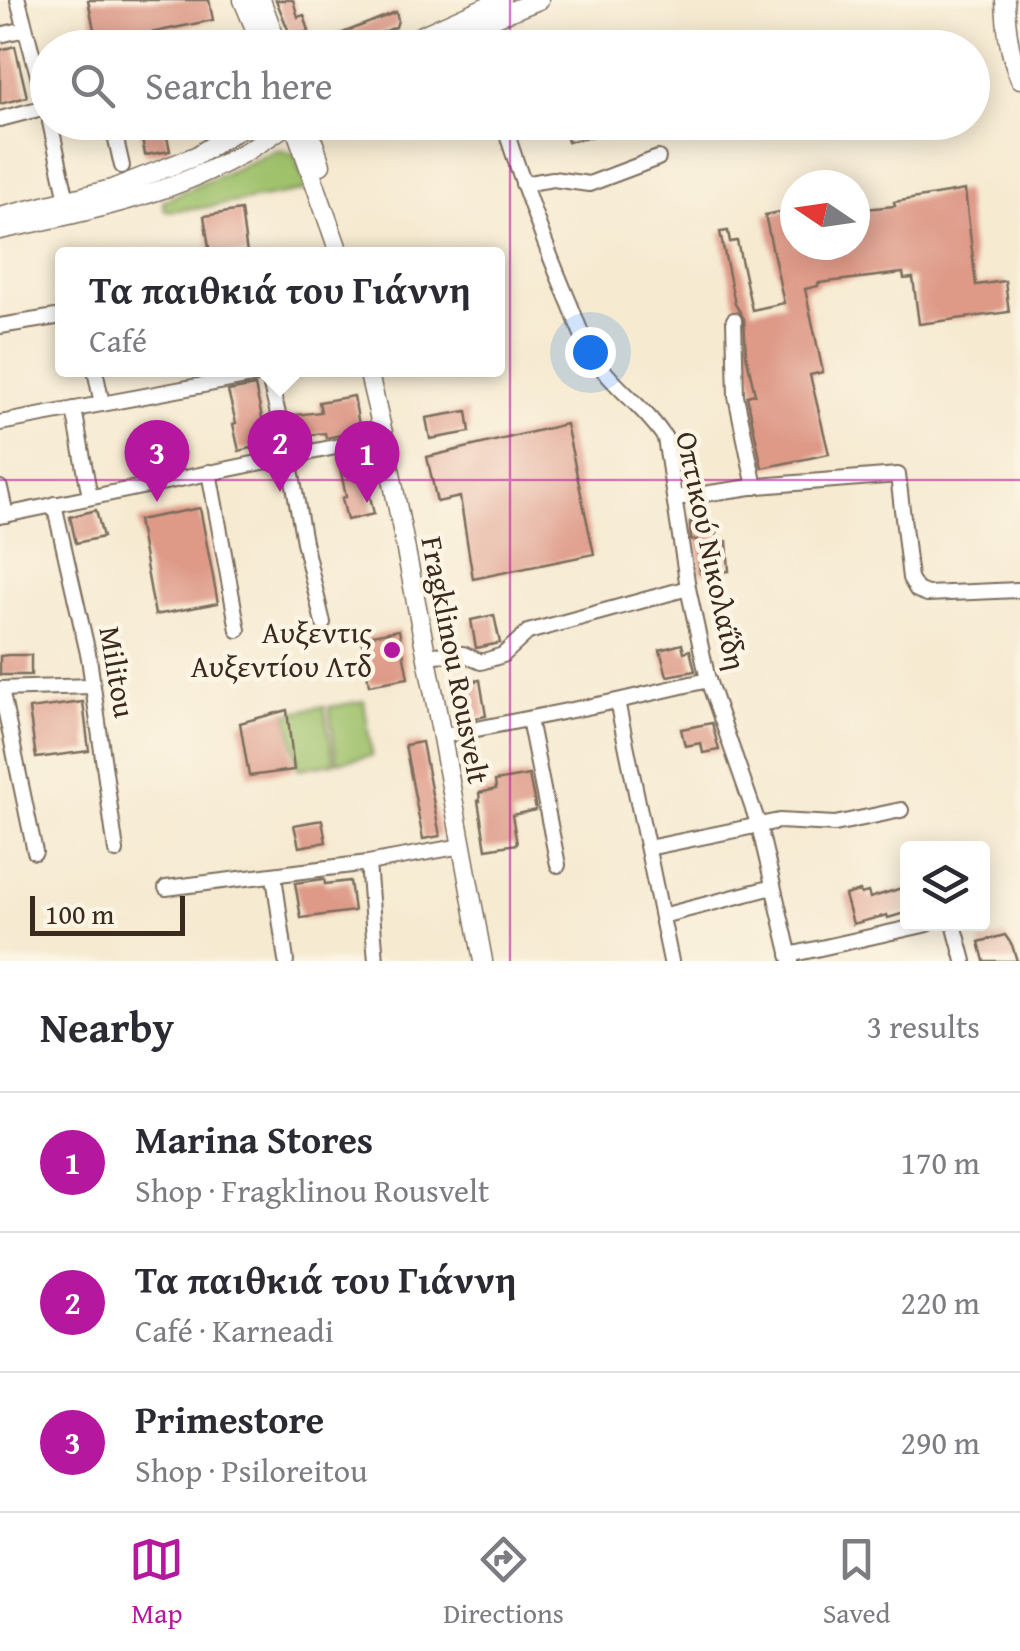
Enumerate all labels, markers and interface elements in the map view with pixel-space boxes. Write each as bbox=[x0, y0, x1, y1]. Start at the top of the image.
search box bbox=[30, 30, 990, 140]
text: Search here bbox=[145, 57, 333, 113]
icon: search bbox=[65, 58, 120, 113]
north arrow bbox=[780, 170, 870, 260]
popup bbox=[55, 247, 505, 377]
text: Τα παιθκιά του Γιάννη bbox=[89, 261, 471, 317]
text: Café bbox=[89, 317, 147, 364]
your location bbox=[565, 327, 616, 378]
pin: 2 bbox=[248, 410, 312, 492]
pin: 3 bbox=[124, 420, 190, 502]
pin: 1 bbox=[334, 420, 400, 503]
street label: Οπτικού Νικολαΐδη bbox=[665, 427, 759, 674]
street label: Fragklinou Rousvelt bbox=[410, 532, 502, 788]
place label: Αυξεντις Αυξεντίου Λτδ bbox=[191, 610, 372, 688]
street label: Militou bbox=[88, 623, 148, 722]
marker: Αυξεντις Αυξεντίου Λτδ bbox=[381, 639, 403, 661]
map controls bbox=[900, 841, 990, 931]
button: layers bbox=[900, 841, 990, 931]
scale bar bbox=[30, 891, 185, 936]
text: 100 m bbox=[45, 893, 114, 934]
text: Nearby bbox=[40, 996, 174, 1057]
text: 3 results bbox=[867, 1003, 980, 1050]
text: Marina Stores bbox=[135, 1111, 373, 1167]
text: 1 bbox=[64, 1139, 81, 1186]
text: 170 m bbox=[901, 1139, 980, 1186]
text: Shop · Fragklinou Rousvelt bbox=[135, 1167, 489, 1214]
text: Τα παιθκιά του Γιάννη bbox=[135, 1251, 517, 1307]
text: 2 bbox=[64, 1279, 81, 1326]
text: 220 m bbox=[901, 1279, 980, 1326]
text: Café · Karneadi bbox=[135, 1307, 334, 1354]
text: Primestore bbox=[135, 1391, 324, 1447]
text: 3 bbox=[64, 1419, 81, 1466]
text: 290 m bbox=[901, 1419, 980, 1466]
text: Shop · Psiloreitou bbox=[135, 1447, 367, 1494]
tab: Map bbox=[129, 1532, 184, 1633]
tab: Directions bbox=[443, 1532, 564, 1633]
tab: Saved bbox=[823, 1532, 891, 1633]

